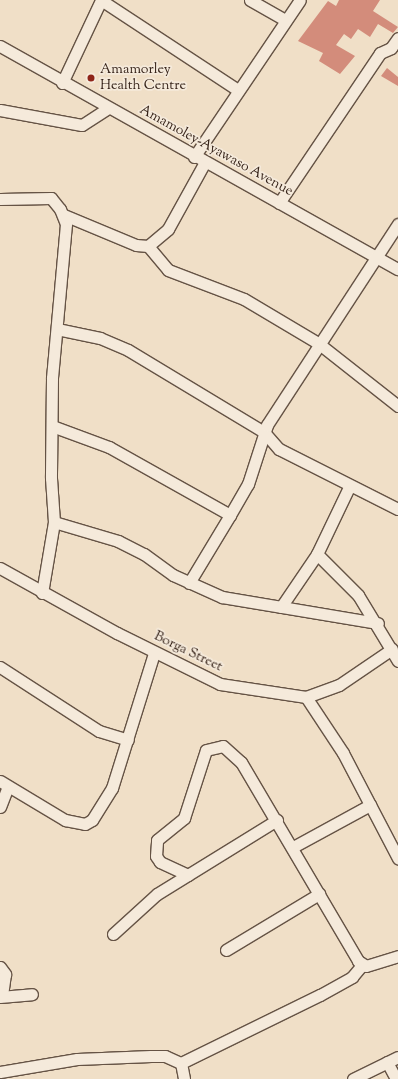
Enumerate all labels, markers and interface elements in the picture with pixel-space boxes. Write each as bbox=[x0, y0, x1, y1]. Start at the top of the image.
place label: Amamorley Health Centre bbox=[100, 62, 186, 94]
marker: Amamorley Health Centre bbox=[85, 72, 97, 84]
street label: Amamoley-Ayawaso Avenue bbox=[136, 102, 296, 200]
street label: Borga Street bbox=[151, 628, 225, 676]

